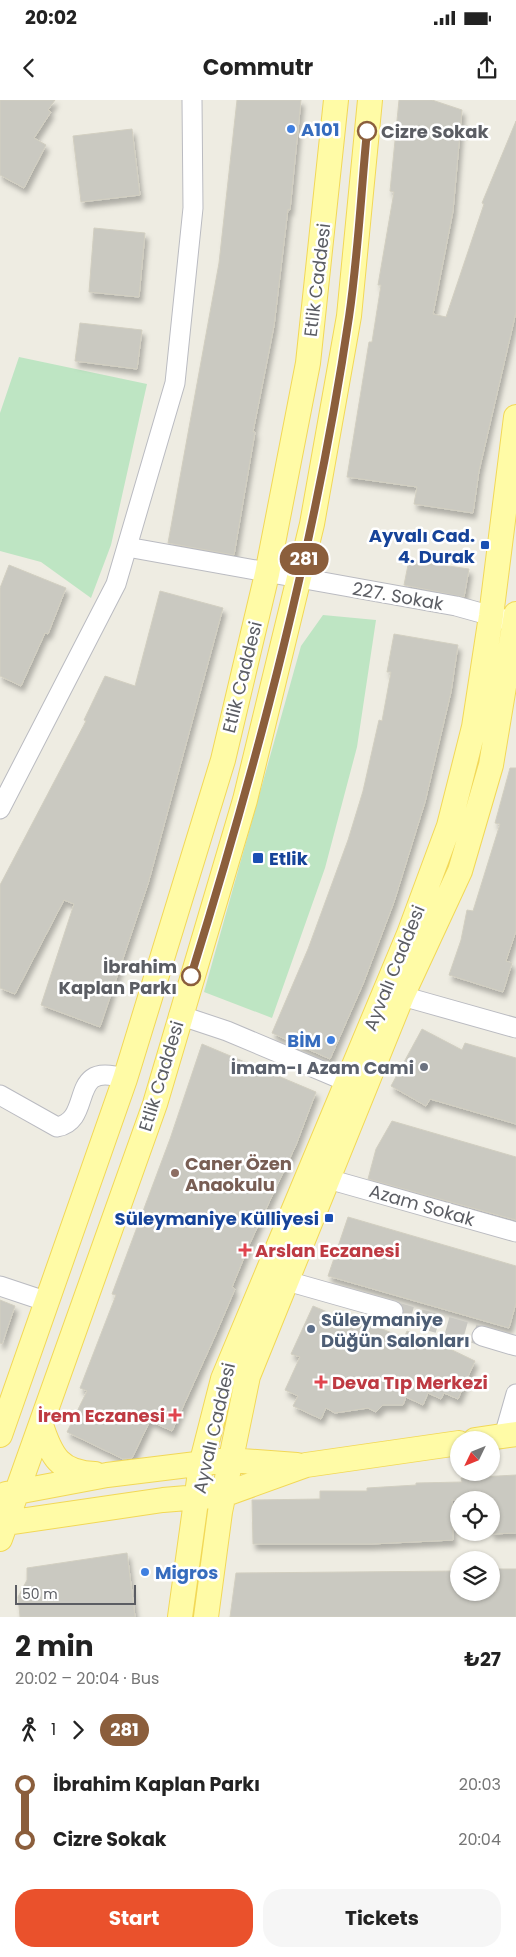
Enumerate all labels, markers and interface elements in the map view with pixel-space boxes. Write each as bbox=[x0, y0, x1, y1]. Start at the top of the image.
text: 20:02 bbox=[25, 4, 77, 31]
text: Commutr bbox=[203, 52, 313, 83]
icon: back bbox=[15, 54, 43, 82]
icon: share bbox=[473, 54, 501, 82]
place label: A101 bbox=[301, 117, 340, 142]
place label: Cizre Sokak bbox=[381, 119, 489, 144]
marker: Cizre Sokak bbox=[357, 121, 377, 141]
marker: A101 bbox=[285, 123, 297, 135]
street label: Etlik Caddesi bbox=[298, 222, 336, 338]
place label: Ayvalı Cad. 4. Durak bbox=[369, 523, 476, 569]
marker: Ayvalı Cad. 4. Durak bbox=[479, 539, 491, 551]
line badge: 281 bbox=[275, 543, 333, 575]
text: 281 bbox=[290, 546, 318, 571]
street label: 227. Sokak bbox=[351, 576, 446, 616]
street label: Etlik Caddesi bbox=[216, 619, 268, 735]
place label: Etlik bbox=[269, 846, 309, 871]
marker: Etlik bbox=[251, 851, 265, 865]
street label: Ayvalı Caddesi bbox=[357, 901, 431, 1035]
place label: İbrahim Kaplan Parkı bbox=[58, 954, 177, 1000]
marker: İbrahim Kaplan Parkı bbox=[181, 966, 201, 986]
street label: Etlik Caddesi bbox=[132, 1018, 190, 1134]
place label: BİM bbox=[287, 1028, 321, 1053]
marker: BİM bbox=[325, 1034, 337, 1046]
place label: İmam-ı Azam Cami bbox=[231, 1055, 414, 1080]
marker: İmam-ı Azam Cami bbox=[418, 1061, 430, 1073]
place label: Caner Özen Anaokulu bbox=[185, 1151, 292, 1197]
marker: Caner Özen Anaokulu bbox=[169, 1167, 181, 1179]
street label: Azam Sokak bbox=[366, 1178, 478, 1232]
place label: Süleymaniye Külliyesi bbox=[115, 1206, 319, 1231]
marker: Süleymaniye Külliyesi bbox=[323, 1212, 335, 1224]
place label: Arslan Eczanesi bbox=[255, 1238, 400, 1263]
marker: Arslan Eczanesi bbox=[239, 1244, 251, 1256]
place label: Süleymaniye Düğün Salonları bbox=[321, 1307, 470, 1353]
marker: Süleymaniye Düğün Salonları bbox=[305, 1323, 317, 1335]
street label: Ayvalı Caddesi bbox=[187, 1360, 241, 1496]
place label: Deva Tıp Merkezi bbox=[332, 1370, 488, 1395]
marker: Deva Tıp Merkezi bbox=[314, 1375, 328, 1389]
place label: İrem Eczanesi bbox=[38, 1403, 165, 1428]
marker: İrem Eczanesi bbox=[169, 1409, 181, 1421]
north arrow bbox=[450, 1431, 500, 1481]
map controls bbox=[450, 1431, 500, 1601]
button: locate bbox=[450, 1491, 500, 1541]
button: layers bbox=[450, 1551, 500, 1601]
place label: Migros bbox=[155, 1560, 218, 1585]
marker: Migros bbox=[139, 1566, 151, 1578]
scale bar bbox=[15, 1582, 136, 1605]
text: 50 m bbox=[22, 1584, 58, 1604]
text: 2 min bbox=[15, 1627, 94, 1666]
text: ₺27 bbox=[464, 1646, 501, 1673]
text: 20:02 – 20:04 · Bus bbox=[15, 1667, 159, 1690]
icon: walk bbox=[15, 1716, 43, 1744]
icon: forward bbox=[64, 1716, 92, 1744]
text: 281 bbox=[110, 1717, 139, 1742]
text: 1 bbox=[51, 1718, 56, 1741]
text: İbrahim Kaplan Parkı bbox=[53, 1771, 260, 1798]
text: 20:03 bbox=[459, 1773, 501, 1796]
text: Cizre Sokak bbox=[53, 1826, 167, 1853]
text: 20:04 bbox=[458, 1828, 501, 1851]
button: Start bbox=[15, 1889, 253, 1947]
button: Tickets bbox=[263, 1889, 501, 1947]

